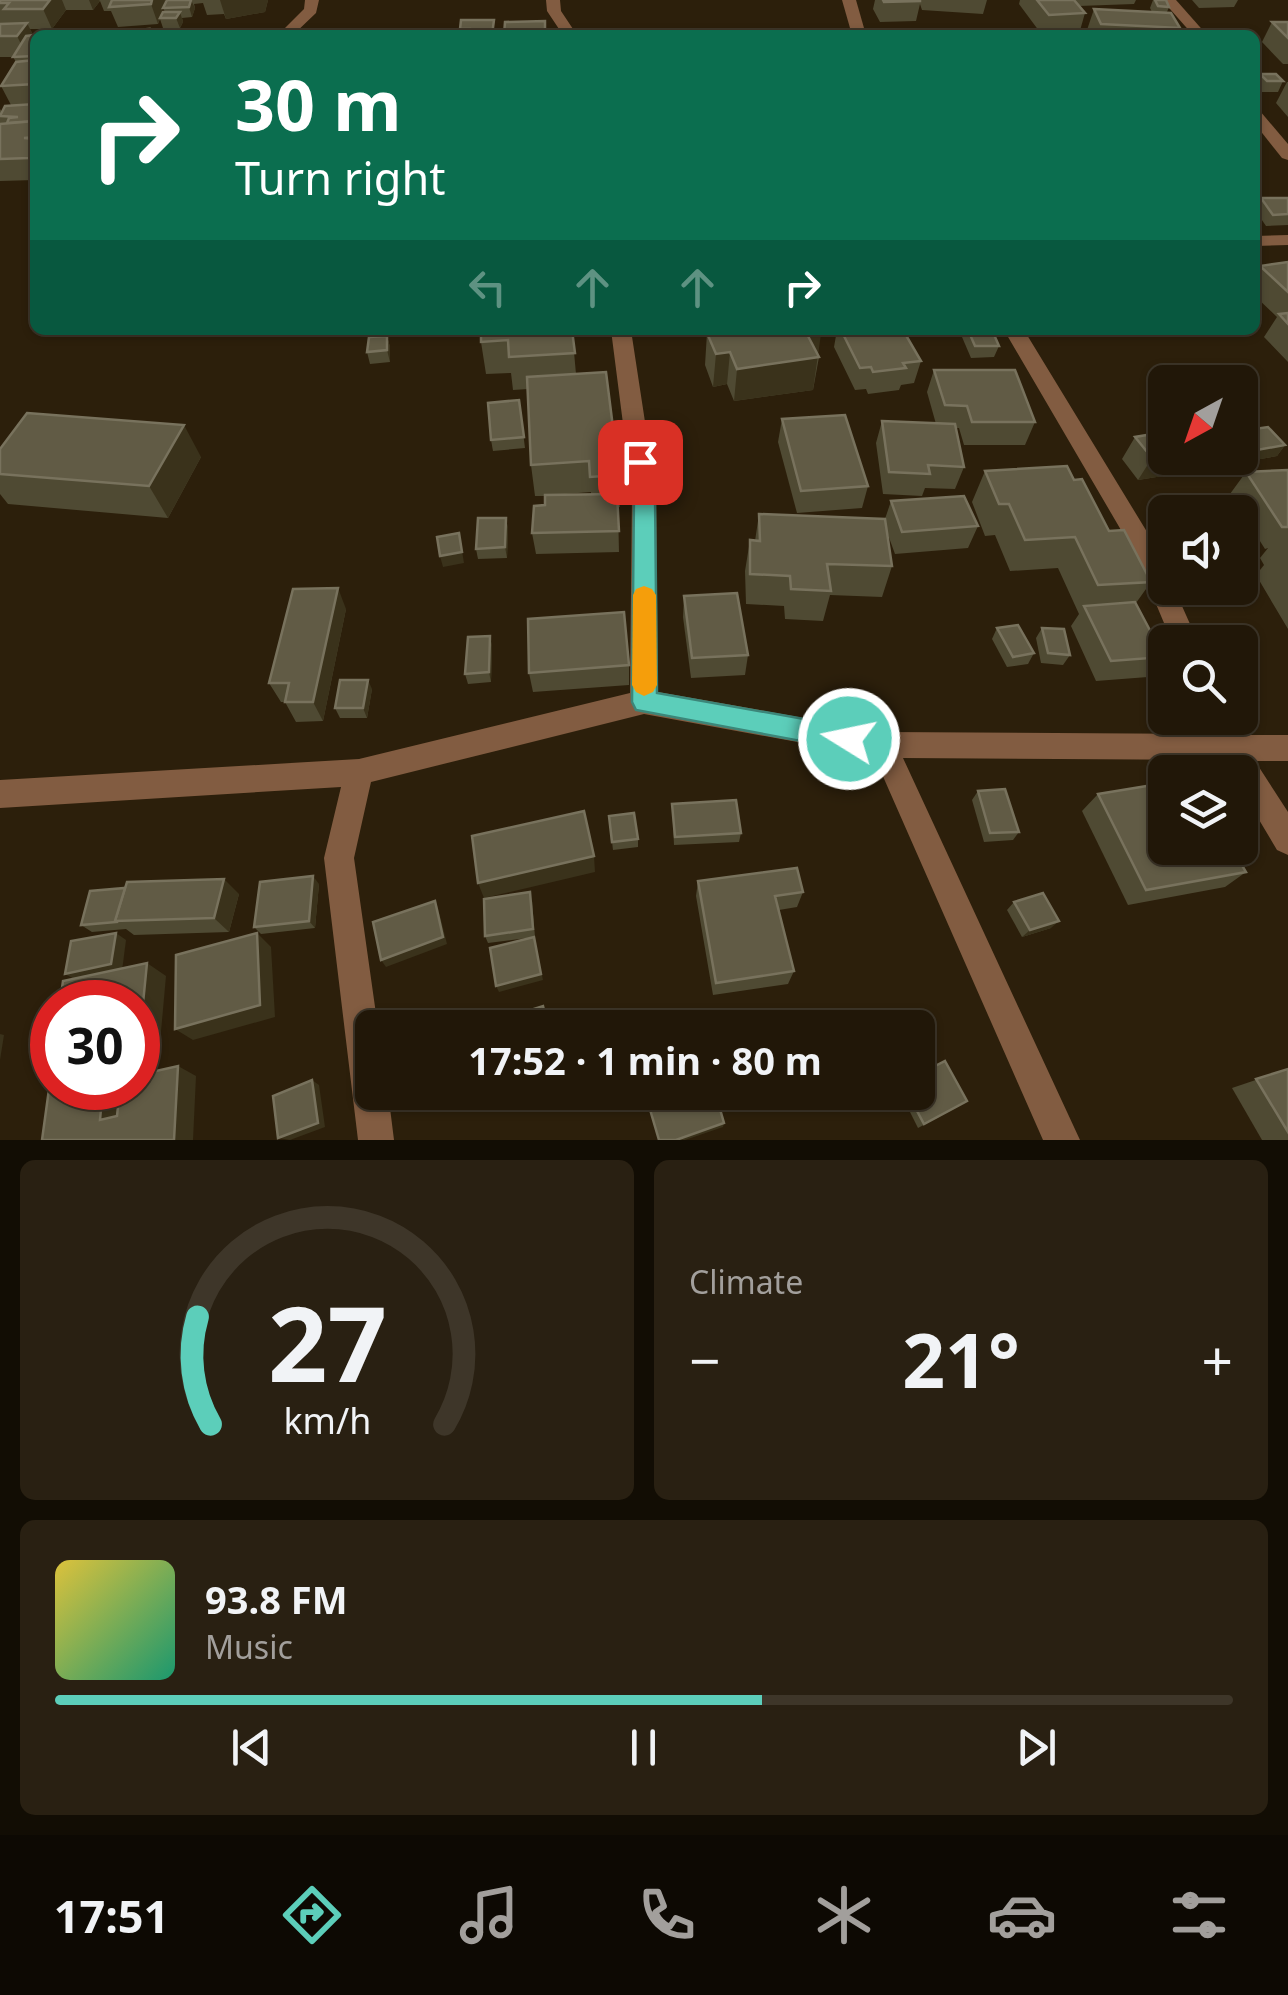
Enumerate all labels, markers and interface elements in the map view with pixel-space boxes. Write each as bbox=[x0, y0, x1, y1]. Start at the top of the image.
text: 30 m bbox=[235, 56, 402, 152]
icon: right bbox=[70, 70, 200, 200]
text: Turn right bbox=[235, 147, 446, 208]
icon: left bbox=[460, 260, 515, 315]
icon: ahead bbox=[565, 260, 620, 315]
icon: ahead bbox=[670, 260, 725, 315]
icon: right bbox=[775, 260, 830, 315]
north arrow bbox=[1148, 365, 1258, 475]
map controls bbox=[1148, 365, 1258, 865]
pin bbox=[598, 420, 683, 505]
icon: arrive bbox=[613, 435, 668, 490]
button: sound bbox=[1148, 495, 1258, 605]
button: search bbox=[1148, 625, 1258, 735]
position arrow bbox=[797, 687, 901, 791]
button: layers bbox=[1148, 755, 1258, 865]
speed limit sign: 30 bbox=[30, 980, 160, 1110]
text: 17:52 · 1 min · 80 m bbox=[468, 1034, 822, 1086]
text: Climate bbox=[689, 1260, 803, 1303]
text: 27 bbox=[268, 1271, 386, 1412]
text: 21° bbox=[902, 1308, 1020, 1410]
text: − bbox=[689, 1322, 720, 1397]
text: + bbox=[1202, 1322, 1233, 1397]
text: km/h bbox=[283, 1396, 371, 1444]
text: 93.8 FM bbox=[205, 1573, 347, 1625]
text: Music bbox=[205, 1625, 293, 1668]
icon: previous bbox=[224, 1720, 279, 1775]
icon: pause bbox=[616, 1720, 671, 1775]
icon: next bbox=[1009, 1720, 1064, 1775]
icon: directions bbox=[277, 1880, 347, 1950]
icon: music bbox=[454, 1880, 524, 1950]
icon: phone bbox=[632, 1880, 702, 1950]
icon: climate bbox=[809, 1880, 879, 1950]
icon: car bbox=[987, 1880, 1057, 1950]
icon: filters bbox=[1164, 1880, 1234, 1950]
text: 17:51 bbox=[54, 1885, 169, 1946]

